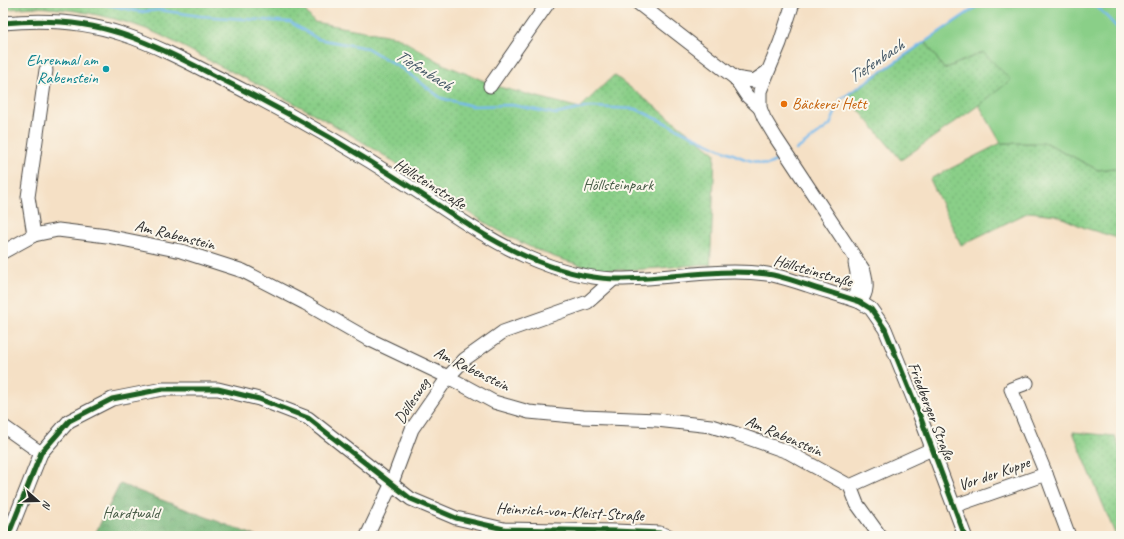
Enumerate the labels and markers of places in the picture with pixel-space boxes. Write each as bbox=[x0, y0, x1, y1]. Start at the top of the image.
place label: Ehrenmal am Rabenstein bbox=[26, 50, 99, 88]
marker: Ehrenmal am Rabenstein bbox=[101, 64, 111, 74]
place label: Bäckerei Hett bbox=[792, 94, 868, 114]
marker: Bäckerei Hett bbox=[779, 99, 789, 109]

